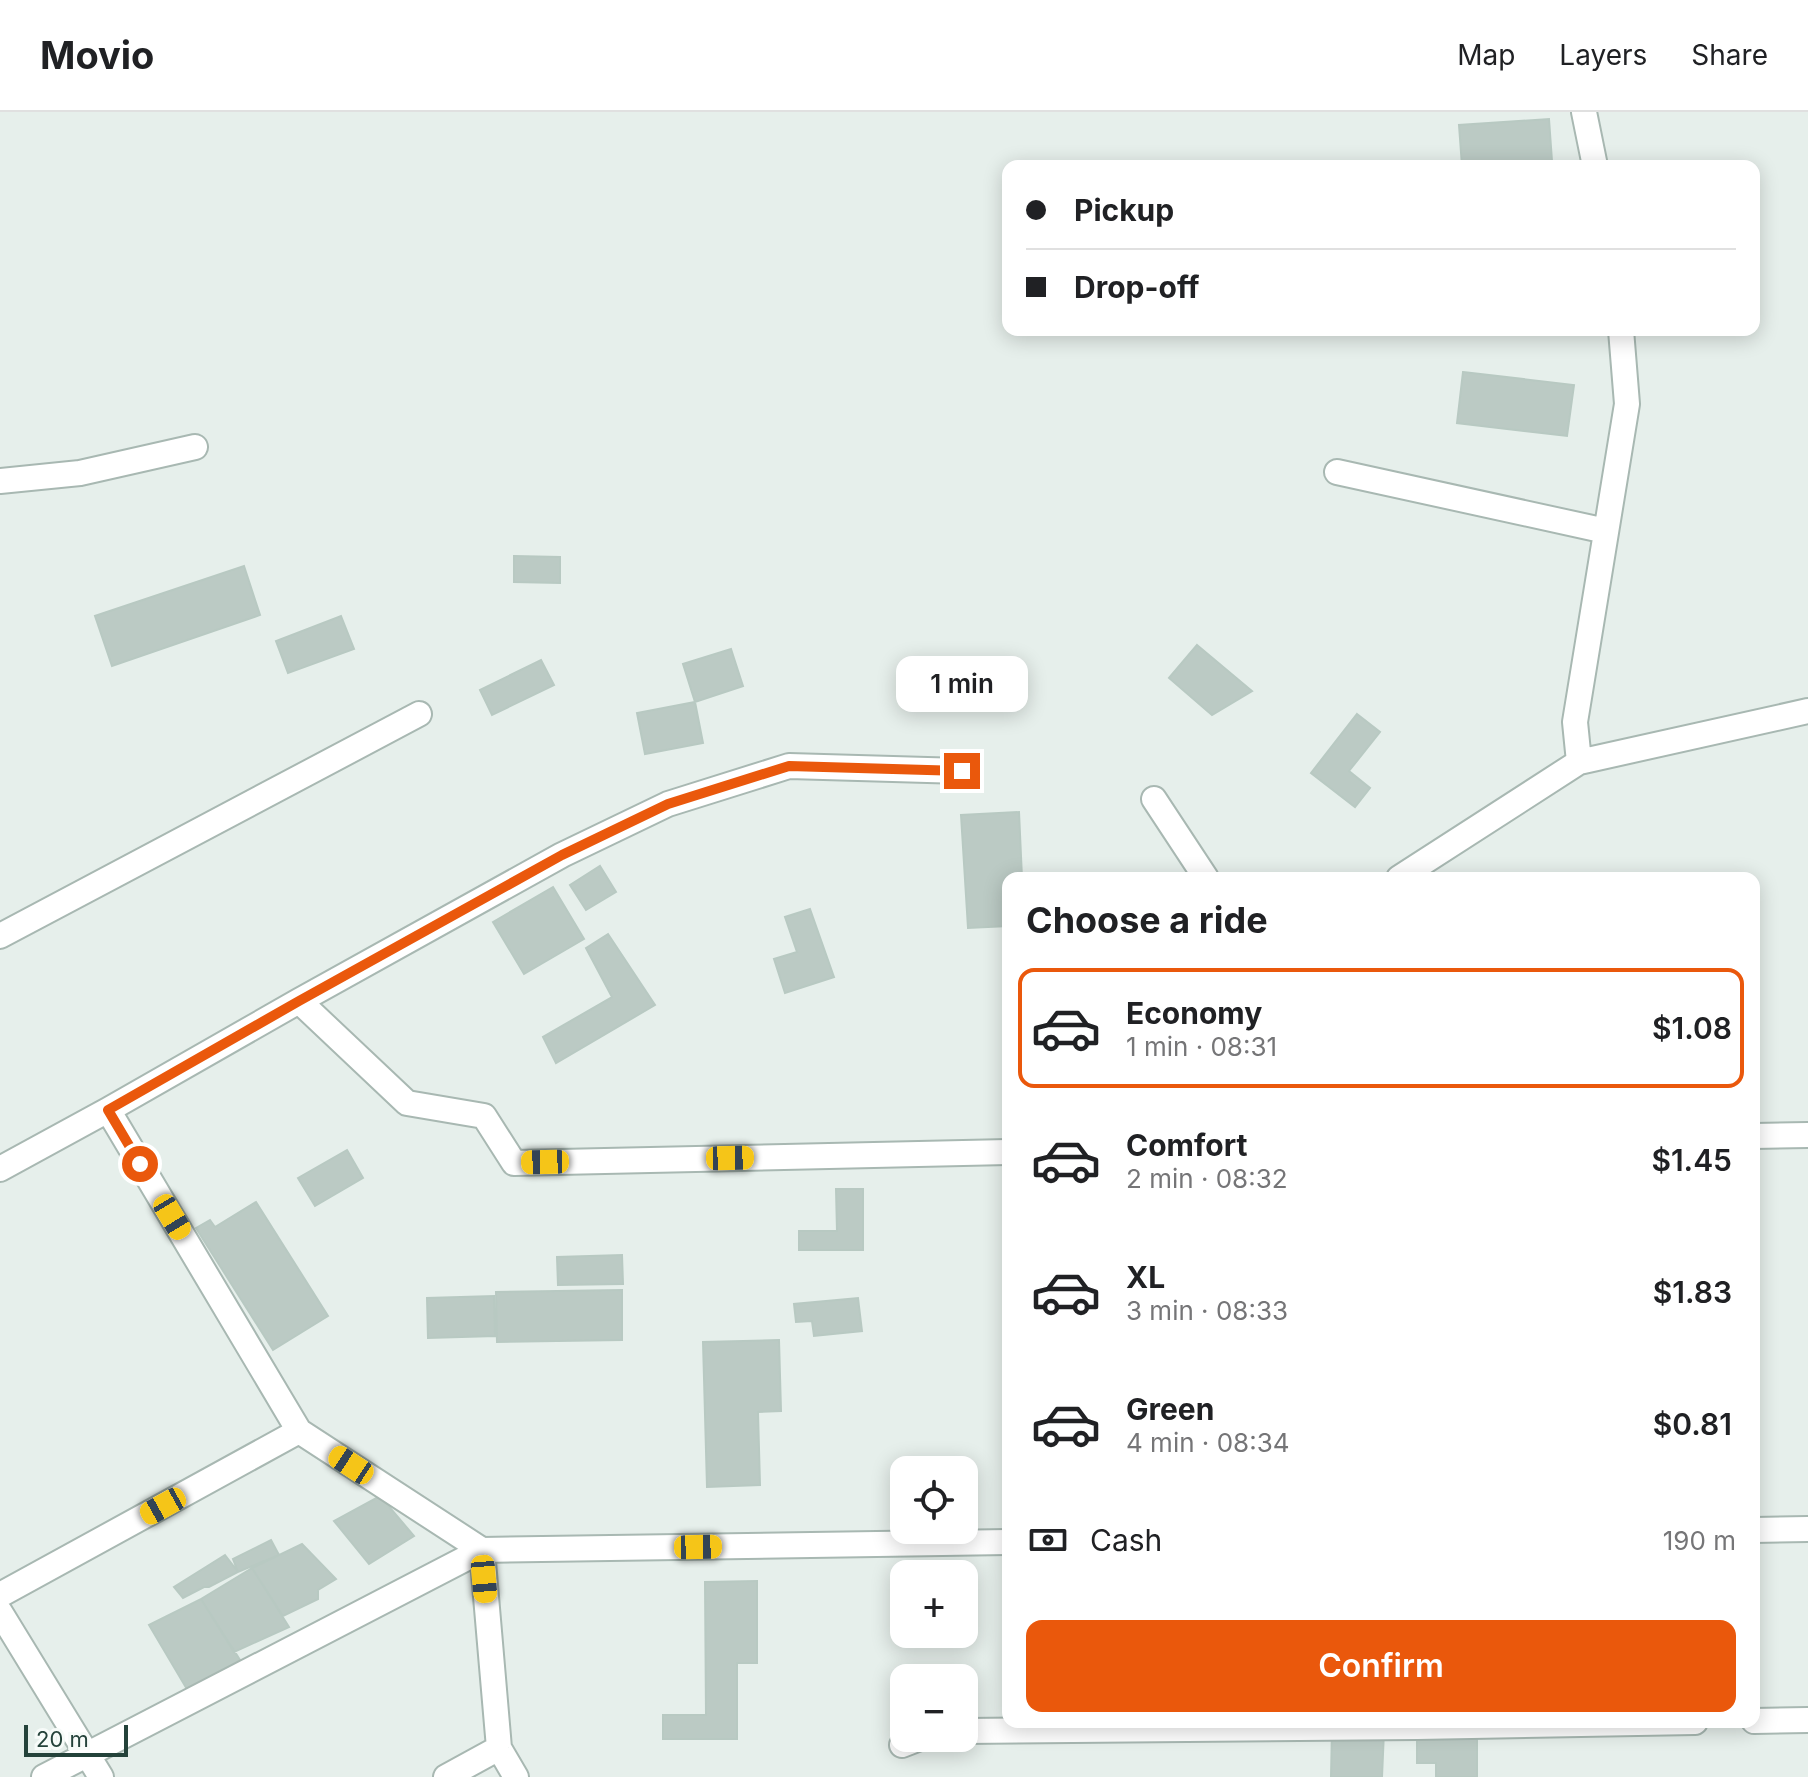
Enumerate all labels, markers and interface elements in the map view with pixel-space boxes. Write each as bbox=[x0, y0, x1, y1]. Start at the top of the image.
text: Movio bbox=[40, 32, 154, 78]
text: Map bbox=[1457, 38, 1515, 72]
text: Layers bbox=[1559, 38, 1647, 72]
text: Share bbox=[1691, 38, 1768, 72]
text: Pickup bbox=[1074, 192, 1174, 228]
text: Drop-off bbox=[1074, 269, 1200, 305]
callout: 1 min bbox=[896, 655, 1028, 711]
text: 1 min bbox=[930, 668, 994, 699]
route end bbox=[944, 753, 980, 789]
text: Choose a ride bbox=[1026, 898, 1268, 942]
icon: car bbox=[1030, 992, 1102, 1064]
text: Economy bbox=[1126, 995, 1262, 1031]
text: $1.08 bbox=[1652, 1010, 1732, 1046]
text: 1 min · 08:31 bbox=[1126, 1031, 1277, 1062]
icon: car bbox=[1030, 1124, 1102, 1196]
text: Comfort bbox=[1126, 1127, 1247, 1163]
text: $1.45 bbox=[1651, 1142, 1732, 1178]
route start bbox=[122, 1146, 158, 1182]
car bbox=[706, 1146, 754, 1170]
car bbox=[521, 1150, 569, 1174]
text: 2 min · 08:32 bbox=[1126, 1163, 1288, 1194]
car bbox=[149, 1190, 195, 1244]
icon: car bbox=[1030, 1256, 1102, 1328]
text: XL bbox=[1126, 1259, 1165, 1295]
text: $1.83 bbox=[1653, 1274, 1732, 1310]
text: 3 min · 08:33 bbox=[1126, 1295, 1288, 1326]
icon: car bbox=[1030, 1388, 1102, 1460]
text: Green bbox=[1126, 1391, 1214, 1427]
text: $0.81 bbox=[1653, 1406, 1732, 1442]
text: 4 min · 08:34 bbox=[1126, 1427, 1290, 1458]
car bbox=[324, 1442, 378, 1488]
map controls bbox=[890, 1456, 978, 1752]
button: locate bbox=[890, 1456, 978, 1544]
car bbox=[136, 1484, 190, 1528]
icon: cash bbox=[1026, 1518, 1070, 1562]
text: Cash bbox=[1090, 1522, 1162, 1558]
text: 190 m bbox=[1663, 1525, 1736, 1556]
car bbox=[674, 1535, 722, 1559]
car bbox=[470, 1554, 498, 1604]
button: + bbox=[890, 1560, 978, 1648]
button: Confirm bbox=[1026, 1620, 1736, 1712]
button: − bbox=[890, 1664, 978, 1752]
scale bar bbox=[24, 1721, 128, 1757]
text: 20 m bbox=[36, 1726, 89, 1752]

